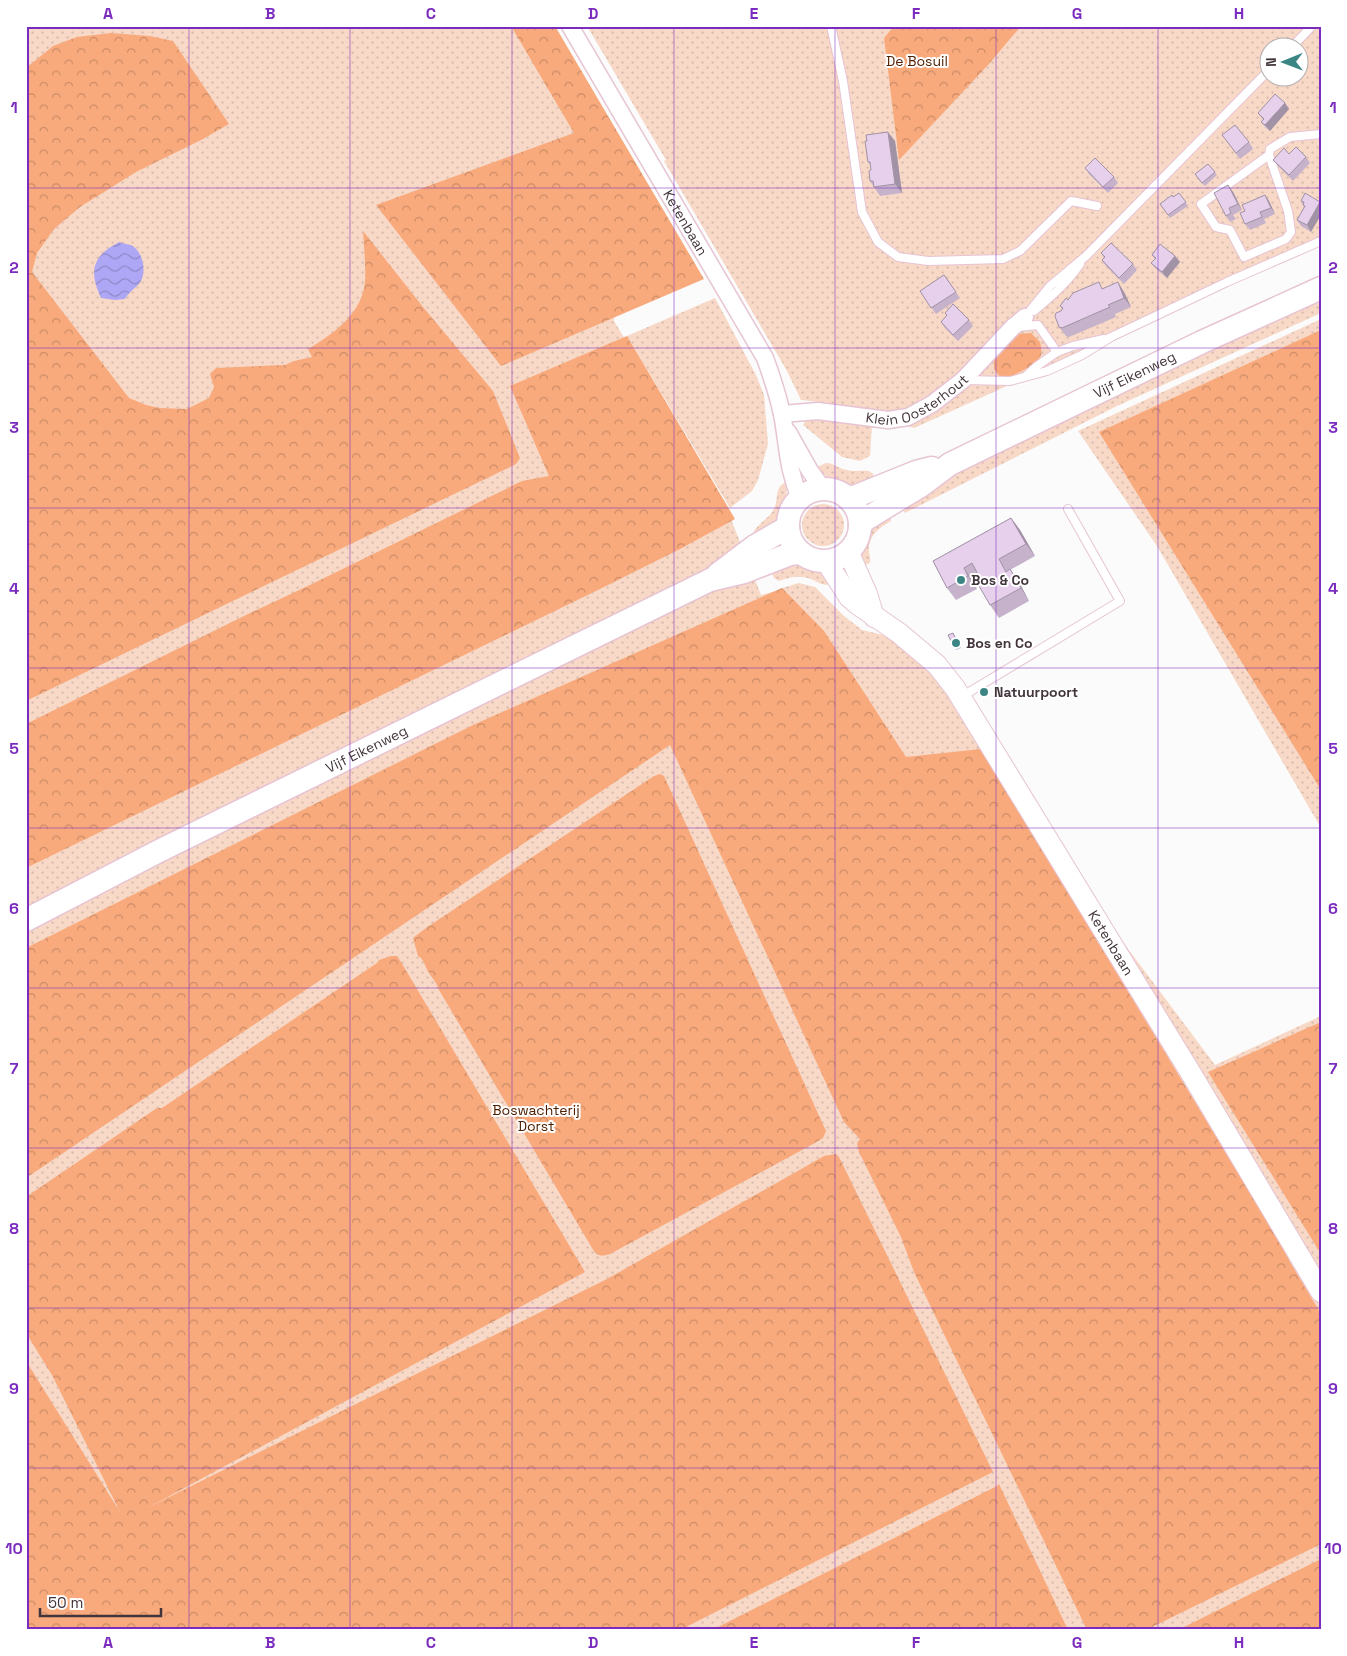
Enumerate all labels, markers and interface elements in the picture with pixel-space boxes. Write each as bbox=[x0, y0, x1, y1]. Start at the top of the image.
text: A bbox=[103, 3, 113, 24]
text: B bbox=[265, 3, 275, 24]
text: C bbox=[426, 3, 436, 24]
text: D bbox=[588, 3, 598, 24]
text: E bbox=[750, 3, 759, 24]
text: F bbox=[912, 3, 921, 24]
text: G bbox=[1072, 3, 1082, 24]
text: H bbox=[1234, 3, 1244, 24]
north arrow bbox=[1260, 38, 1310, 88]
park label: De Bosuil bbox=[886, 52, 948, 70]
text: N bbox=[1262, 57, 1280, 67]
text: 1 bbox=[10, 97, 18, 118]
text: 1 bbox=[1329, 97, 1337, 118]
street label: Ketenbaan bbox=[659, 187, 712, 259]
text: 2 bbox=[9, 257, 19, 278]
text: 2 bbox=[1328, 257, 1338, 278]
street label: Vijf Eikenweg bbox=[1091, 347, 1179, 402]
street label: Klein Oosterhout bbox=[865, 371, 972, 429]
text: 3 bbox=[9, 417, 19, 438]
text: 3 bbox=[1328, 417, 1338, 438]
place label: Bos & Co bbox=[971, 571, 1029, 589]
marker: Bos & Co bbox=[955, 574, 967, 586]
text: 4 bbox=[9, 578, 19, 599]
text: 4 bbox=[1328, 578, 1338, 599]
place label: Bos en Co bbox=[966, 634, 1033, 652]
marker: Bos en Co bbox=[950, 637, 962, 649]
place label: Natuurpoort bbox=[994, 683, 1078, 701]
marker: Natuurpoort bbox=[978, 686, 990, 698]
street label: Vijf Eikenweg bbox=[322, 721, 410, 777]
text: 5 bbox=[9, 738, 19, 759]
text: 5 bbox=[1328, 738, 1338, 759]
text: 6 bbox=[9, 898, 19, 919]
text: 6 bbox=[1328, 898, 1338, 919]
street label: Ketenbaan bbox=[1084, 907, 1138, 979]
text: 7 bbox=[10, 1058, 19, 1079]
text: 7 bbox=[1329, 1058, 1338, 1079]
park label: Boswachterij Dorst bbox=[492, 1101, 580, 1135]
text: 8 bbox=[9, 1218, 19, 1239]
text: 8 bbox=[1328, 1218, 1338, 1239]
text: 9 bbox=[9, 1378, 19, 1399]
text: 9 bbox=[1328, 1378, 1338, 1399]
text: 10 bbox=[5, 1538, 23, 1559]
text: 10 bbox=[1324, 1538, 1342, 1559]
scale bar bbox=[40, 1586, 161, 1618]
text: 50 m bbox=[48, 1593, 83, 1612]
text: A bbox=[103, 1632, 113, 1653]
text: B bbox=[265, 1632, 275, 1653]
text: C bbox=[426, 1632, 436, 1653]
text: D bbox=[588, 1632, 598, 1653]
text: E bbox=[750, 1632, 759, 1653]
text: F bbox=[912, 1632, 921, 1653]
text: G bbox=[1072, 1632, 1082, 1653]
text: H bbox=[1234, 1632, 1244, 1653]

